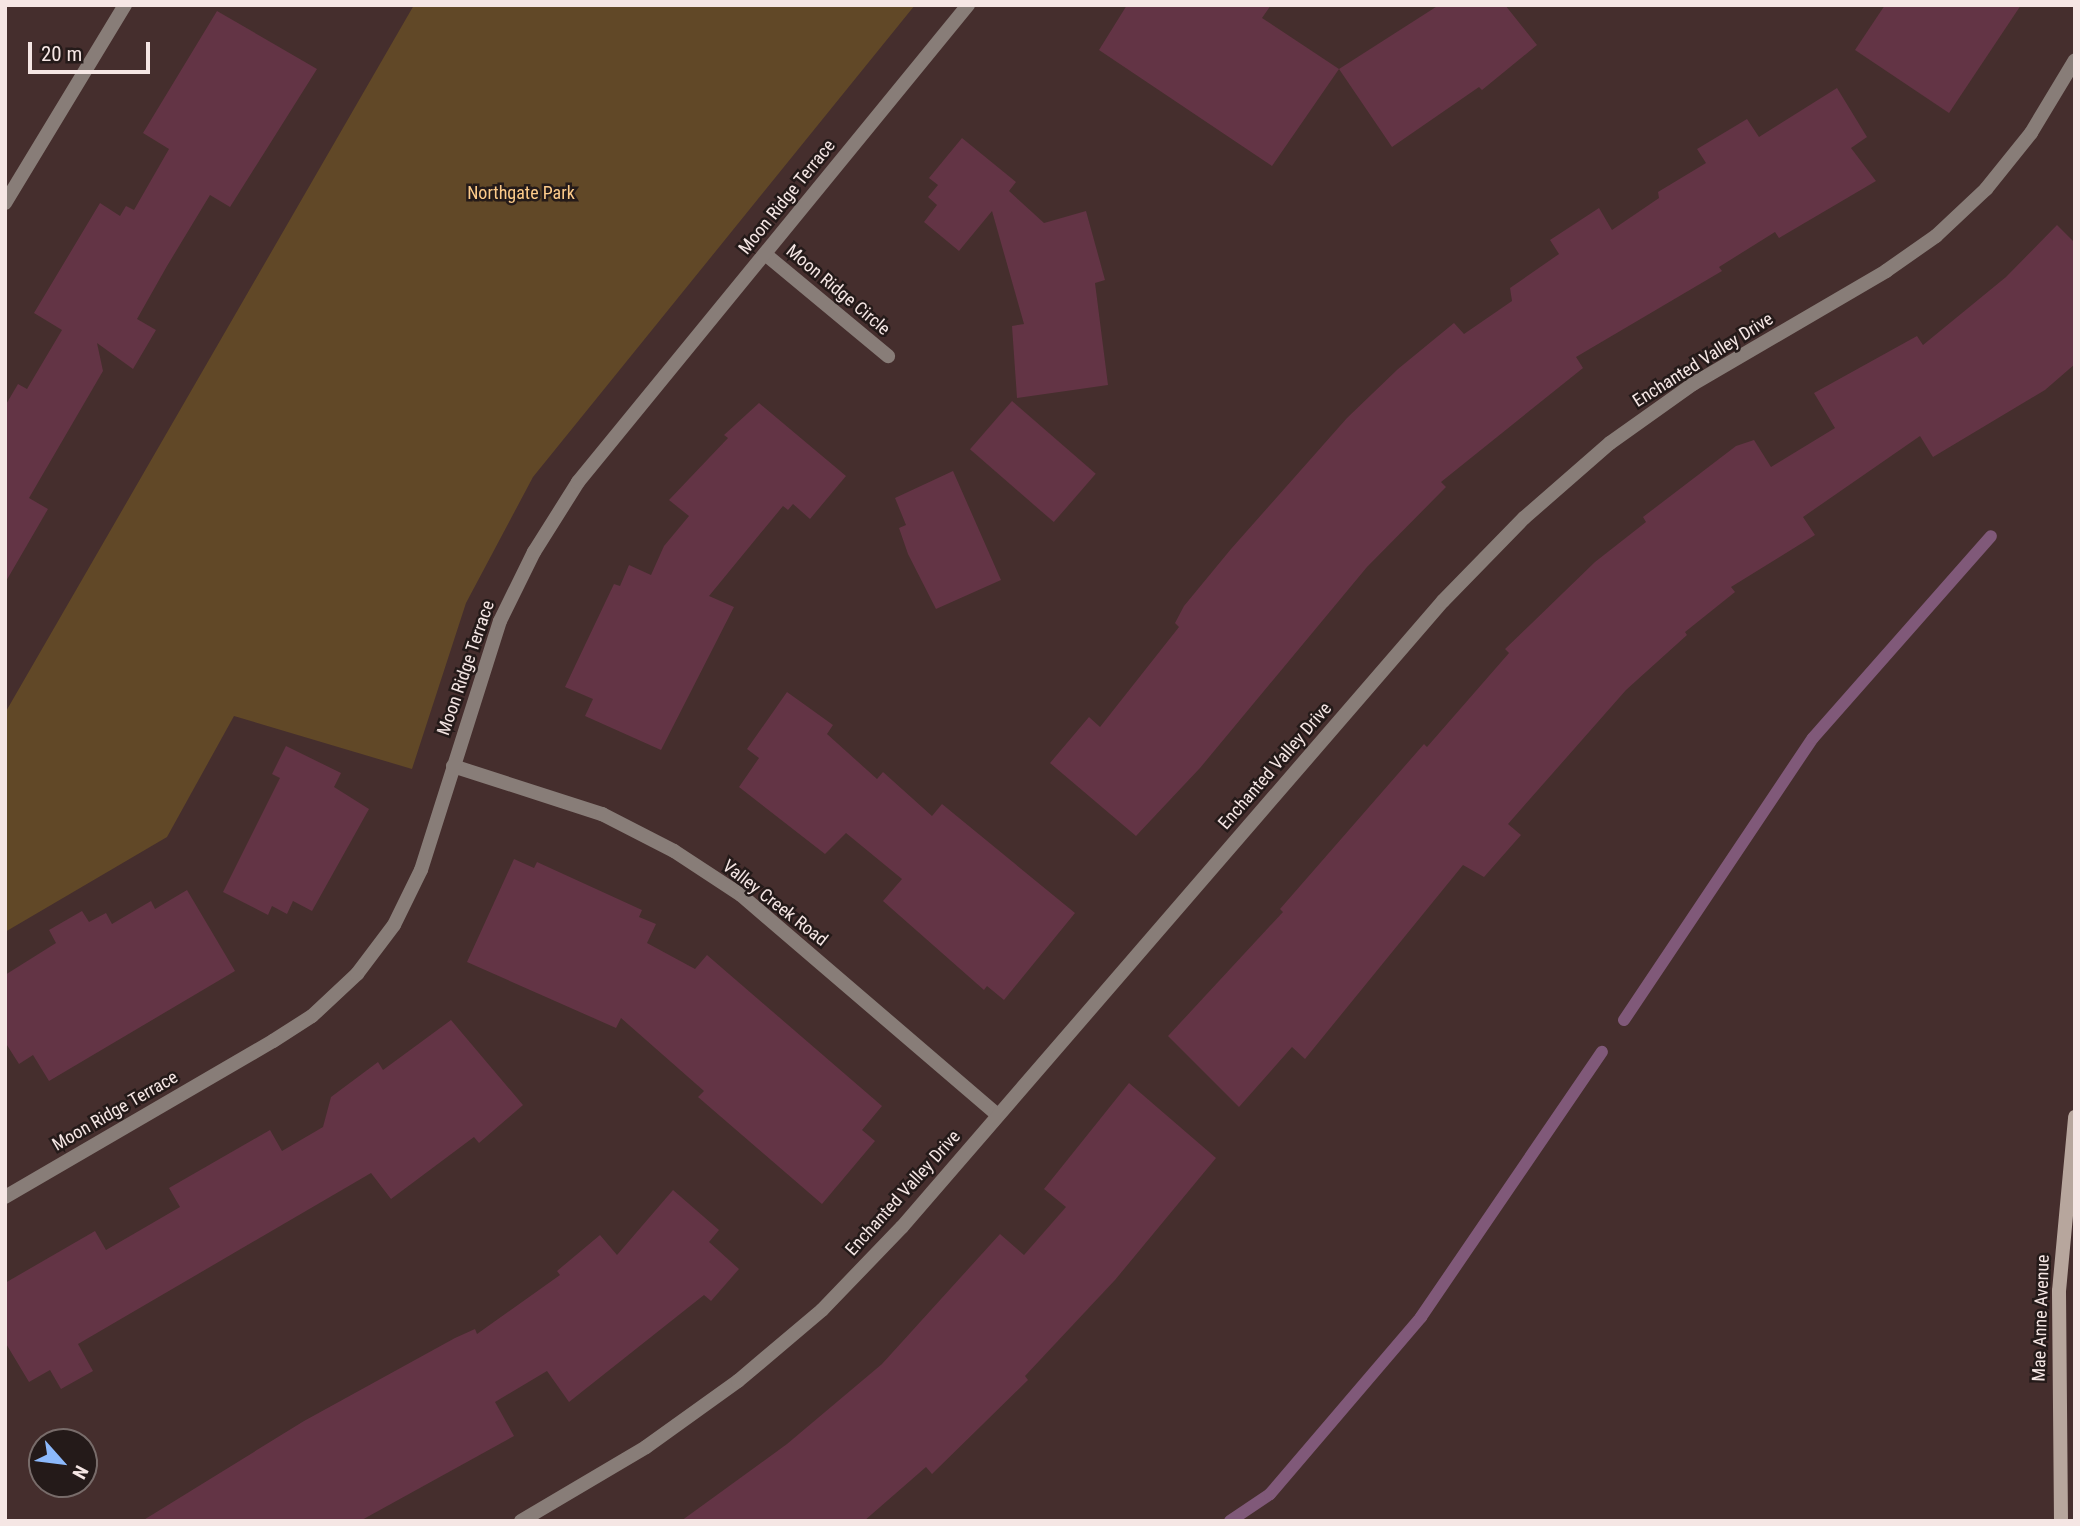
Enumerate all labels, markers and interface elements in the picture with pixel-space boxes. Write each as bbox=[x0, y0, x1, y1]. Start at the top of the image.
scale bar bbox=[32, 28, 154, 72]
text: 20 m bbox=[41, 42, 82, 66]
street label: Moon Ridge Terrace bbox=[734, 135, 840, 259]
park label: Northgate Park bbox=[467, 182, 575, 204]
street label: Moon Ridge Circle bbox=[782, 240, 894, 340]
street label: Enchanted Valley Drive bbox=[1629, 308, 1777, 412]
street label: Moon Ridge Terrace bbox=[433, 598, 499, 738]
street label: Enchanted Valley Drive bbox=[1214, 698, 1336, 834]
street label: Valley Creek Road bbox=[718, 855, 832, 951]
street label: Moon Ridge Terrace bbox=[48, 1066, 182, 1156]
street label: Enchanted Valley Drive bbox=[841, 1126, 965, 1260]
street label: Mae Anne Avenue bbox=[2028, 1254, 2054, 1382]
north arrow bbox=[28, 1428, 98, 1498]
text: N bbox=[67, 1462, 93, 1483]

